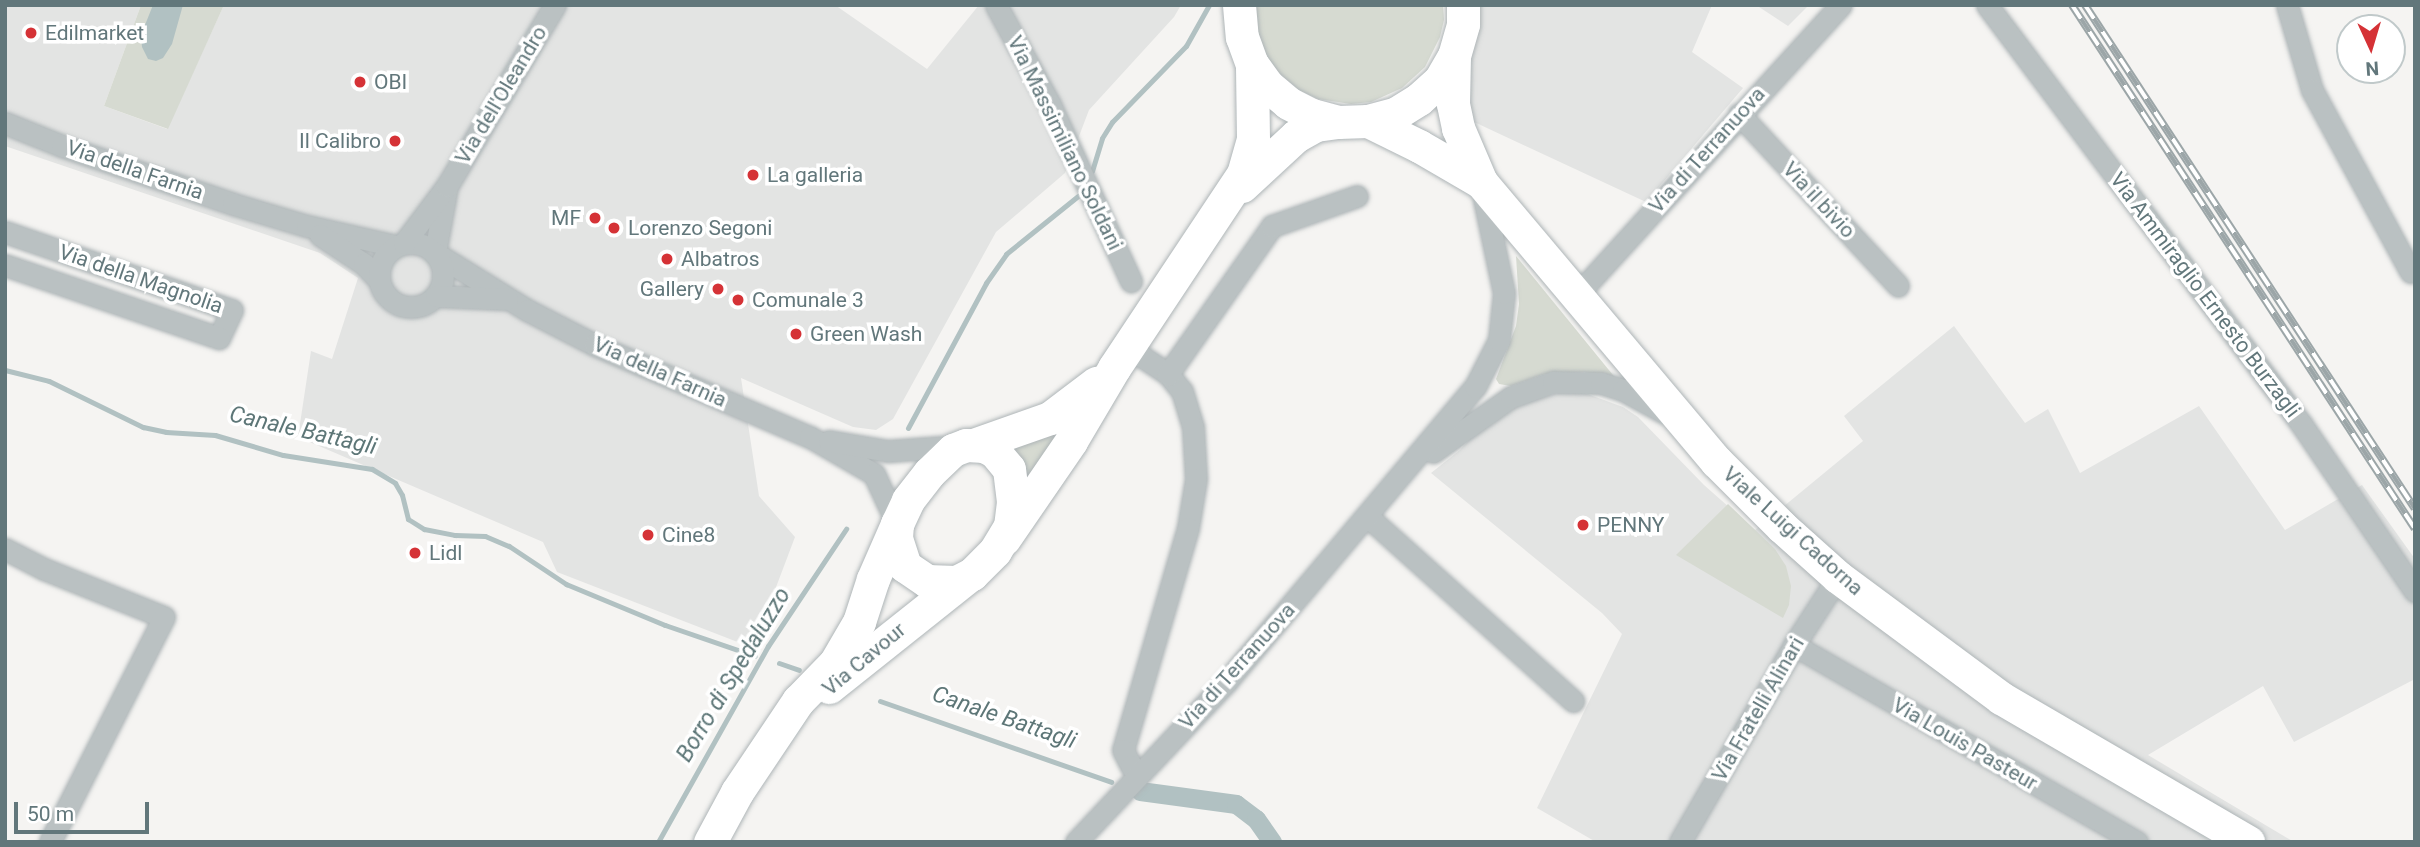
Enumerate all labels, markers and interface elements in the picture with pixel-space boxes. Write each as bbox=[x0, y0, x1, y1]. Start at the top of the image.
north arrow bbox=[2336, 14, 2406, 84]
place label: Edilmarket bbox=[45, 20, 144, 46]
street label: Via dell'Oleandro bbox=[450, 21, 552, 169]
marker: Edilmarket bbox=[23, 25, 39, 41]
street label: Via Massimiliano Soldani bbox=[1002, 32, 1128, 254]
text: N bbox=[2365, 57, 2380, 80]
place label: OBI bbox=[374, 69, 407, 95]
marker: OBI bbox=[352, 74, 368, 90]
street label: Via di Terranuova bbox=[1644, 82, 1770, 218]
place label: Il Calibro bbox=[299, 128, 381, 154]
marker: Il Calibro bbox=[387, 133, 403, 149]
street label: Via della Farnia bbox=[63, 135, 207, 205]
street label: Via il bivio bbox=[1777, 157, 1861, 243]
place label: La galleria bbox=[767, 162, 863, 188]
marker: La galleria bbox=[745, 167, 761, 183]
street label: Via Ammiraglio Ernesto Burzagli bbox=[2105, 168, 2305, 422]
place label: MF bbox=[551, 205, 581, 231]
marker: MF bbox=[587, 210, 603, 226]
place label: Lorenzo Segoni bbox=[628, 215, 772, 241]
marker: Lorenzo Segoni bbox=[606, 220, 622, 236]
street label: Via della Magnolia bbox=[56, 239, 226, 319]
place label: Albatros bbox=[681, 246, 760, 272]
marker: Albatros bbox=[659, 251, 675, 267]
place label: Gallery bbox=[640, 276, 704, 302]
marker: Gallery bbox=[710, 281, 726, 297]
place label: Comunale 3 bbox=[752, 287, 864, 313]
marker: Comunale 3 bbox=[730, 292, 746, 308]
place label: Green Wash bbox=[810, 321, 922, 347]
marker: Green Wash bbox=[788, 326, 804, 342]
street label: Via della Farnia bbox=[590, 331, 730, 413]
water label: Canale Battagli bbox=[227, 401, 379, 461]
street label: Viale Luigi Cadorna bbox=[1718, 461, 1868, 601]
place label: PENNY bbox=[1597, 512, 1664, 538]
marker: PENNY bbox=[1575, 517, 1591, 533]
place label: Cine8 bbox=[662, 522, 715, 548]
marker: Cine8 bbox=[640, 527, 656, 543]
place label: Lidl bbox=[429, 540, 462, 566]
marker: Lidl bbox=[407, 545, 423, 561]
water label: Borro di Spedaluzzo bbox=[671, 583, 797, 767]
street label: Via di Terranuova bbox=[1174, 598, 1300, 734]
street label: Via Cavour bbox=[817, 617, 911, 701]
street label: Via Fratelli Alinari bbox=[1707, 632, 1809, 786]
water label: Canale Battagli bbox=[929, 681, 1079, 755]
street label: Via Louis Pasteur bbox=[1888, 692, 2042, 796]
scale bar bbox=[18, 788, 152, 832]
text: 50 m bbox=[27, 802, 74, 826]

